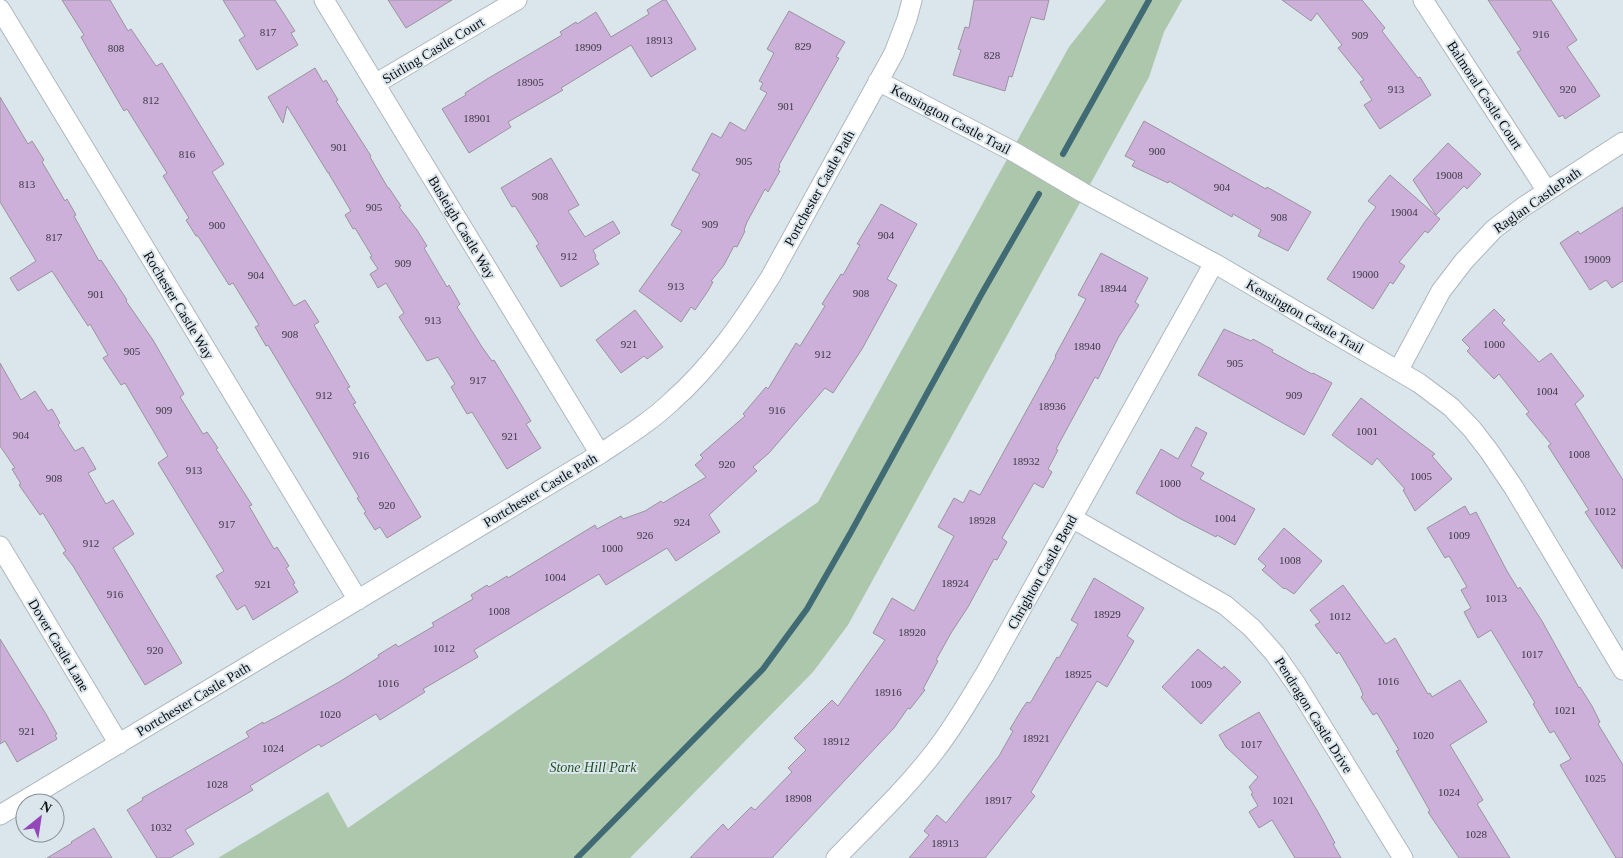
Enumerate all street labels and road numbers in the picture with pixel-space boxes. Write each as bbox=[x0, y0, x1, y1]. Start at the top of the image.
street label: Stirling Castle Court bbox=[380, 14, 487, 87]
street label: Balmoral Castle Court bbox=[1444, 38, 1525, 152]
street label: Kensington Castle Trail bbox=[889, 82, 1013, 157]
street label: Portchester Castle Path bbox=[781, 128, 857, 249]
street label: Raglan CastlePath bbox=[1491, 165, 1584, 236]
street label: Busleigh Castle Way bbox=[425, 173, 498, 281]
street label: Rochester Castle Way bbox=[140, 249, 217, 362]
street label: Kensington Castle Trail bbox=[1243, 277, 1366, 356]
street label: Portchester Castle Path bbox=[481, 451, 600, 530]
street label: Chrighton Castle Bend bbox=[1005, 512, 1080, 632]
street label: Dover Castle Lane bbox=[25, 596, 92, 694]
street label: Pendragon Castle Drive bbox=[1272, 655, 1355, 776]
street label: Portchester Castle Path bbox=[134, 660, 253, 739]

